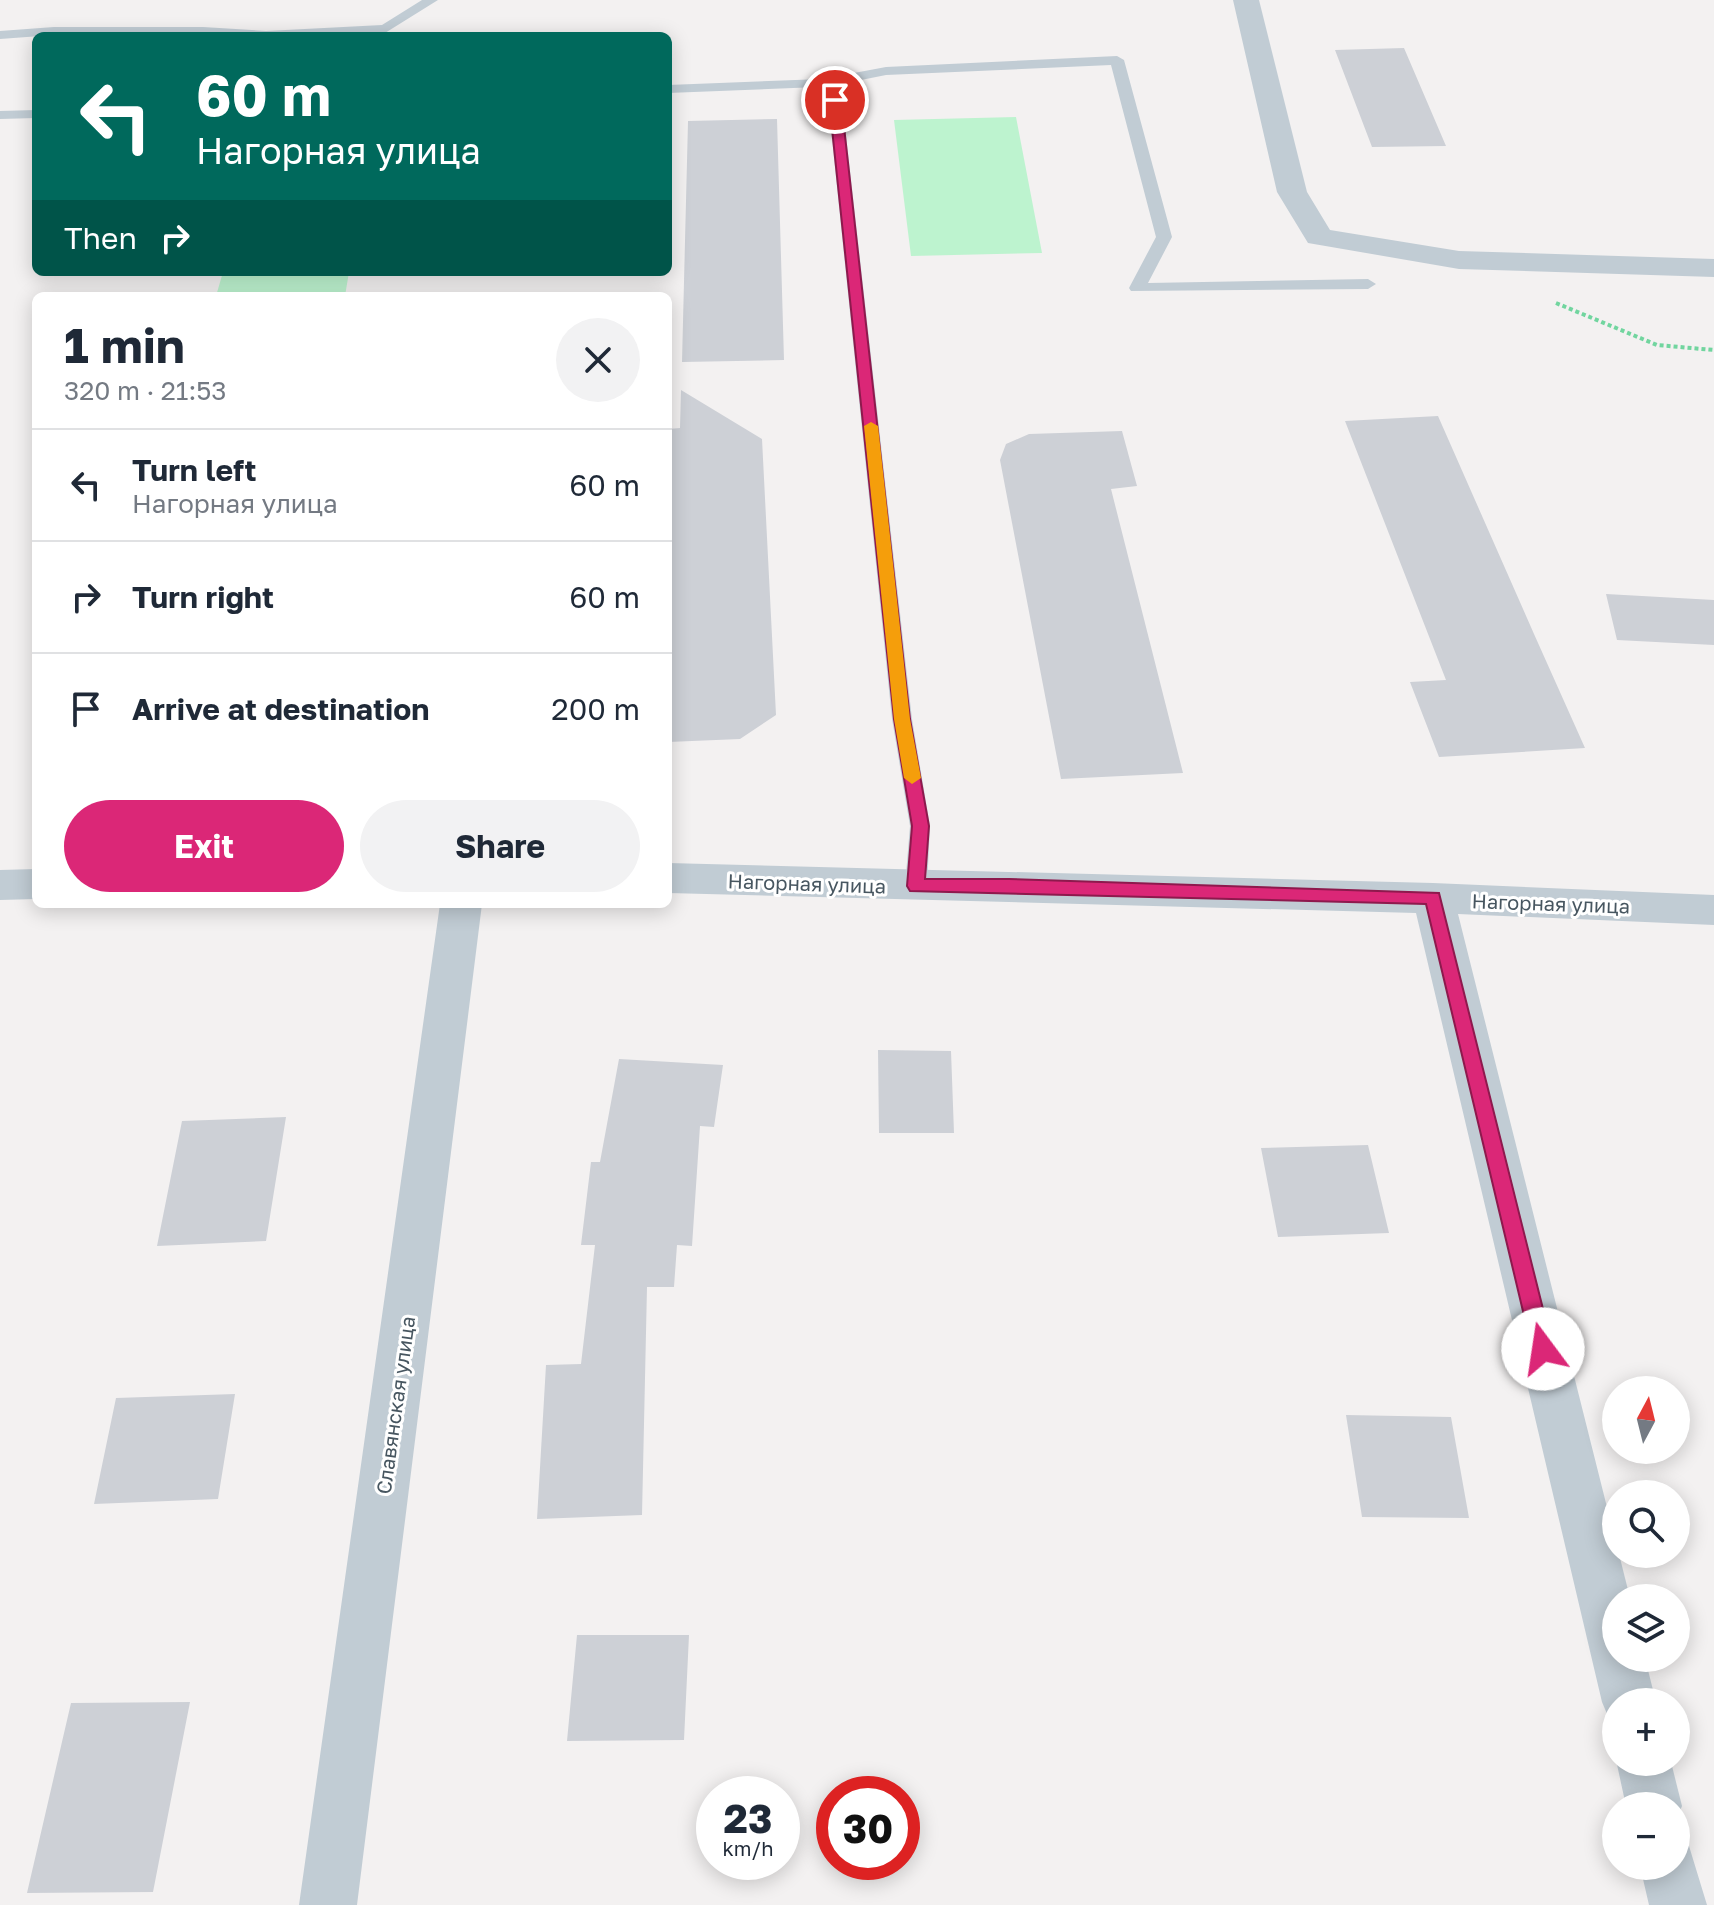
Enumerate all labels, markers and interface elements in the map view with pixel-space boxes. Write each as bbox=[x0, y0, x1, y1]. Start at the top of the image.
text: 60 m bbox=[196, 61, 331, 128]
icon: left bbox=[64, 64, 168, 168]
pin bbox=[801, 66, 869, 134]
icon: arrive bbox=[813, 78, 857, 122]
text: Нагорная улица bbox=[196, 129, 481, 172]
icon: right bbox=[153, 216, 197, 260]
text: Then bbox=[64, 220, 137, 256]
text: 1 min bbox=[64, 316, 185, 374]
button: close bbox=[556, 318, 640, 402]
text: 320 m · 21:53 bbox=[64, 375, 227, 406]
text: Turn left bbox=[132, 452, 257, 488]
icon: left bbox=[64, 463, 108, 507]
text: 60 m bbox=[569, 467, 640, 503]
text: Нагорная улица bbox=[132, 488, 338, 519]
icon: right bbox=[64, 575, 108, 619]
text: Turn right bbox=[132, 579, 274, 615]
text: 60 m bbox=[569, 579, 640, 615]
icon: arrive bbox=[64, 687, 108, 731]
text: Arrive at destination bbox=[132, 691, 429, 727]
text: 200 m bbox=[551, 691, 640, 727]
button: Exit bbox=[64, 800, 344, 892]
button: Share bbox=[360, 800, 640, 892]
street label: Нагорная улица bbox=[727, 868, 887, 898]
street label: Нагорная улица bbox=[1471, 888, 1631, 918]
position arrow bbox=[1501, 1307, 1585, 1391]
street label: Славянская улица bbox=[371, 1314, 419, 1496]
north arrow bbox=[1602, 1376, 1690, 1464]
map controls bbox=[1602, 1376, 1690, 1880]
button: search bbox=[1602, 1480, 1690, 1568]
button: layers bbox=[1602, 1584, 1690, 1672]
button: + bbox=[1602, 1688, 1690, 1776]
speed limit sign: 30 bbox=[816, 1776, 920, 1880]
button: − bbox=[1602, 1792, 1690, 1880]
text: 23 bbox=[724, 1794, 772, 1842]
text: km/h bbox=[723, 1836, 773, 1860]

